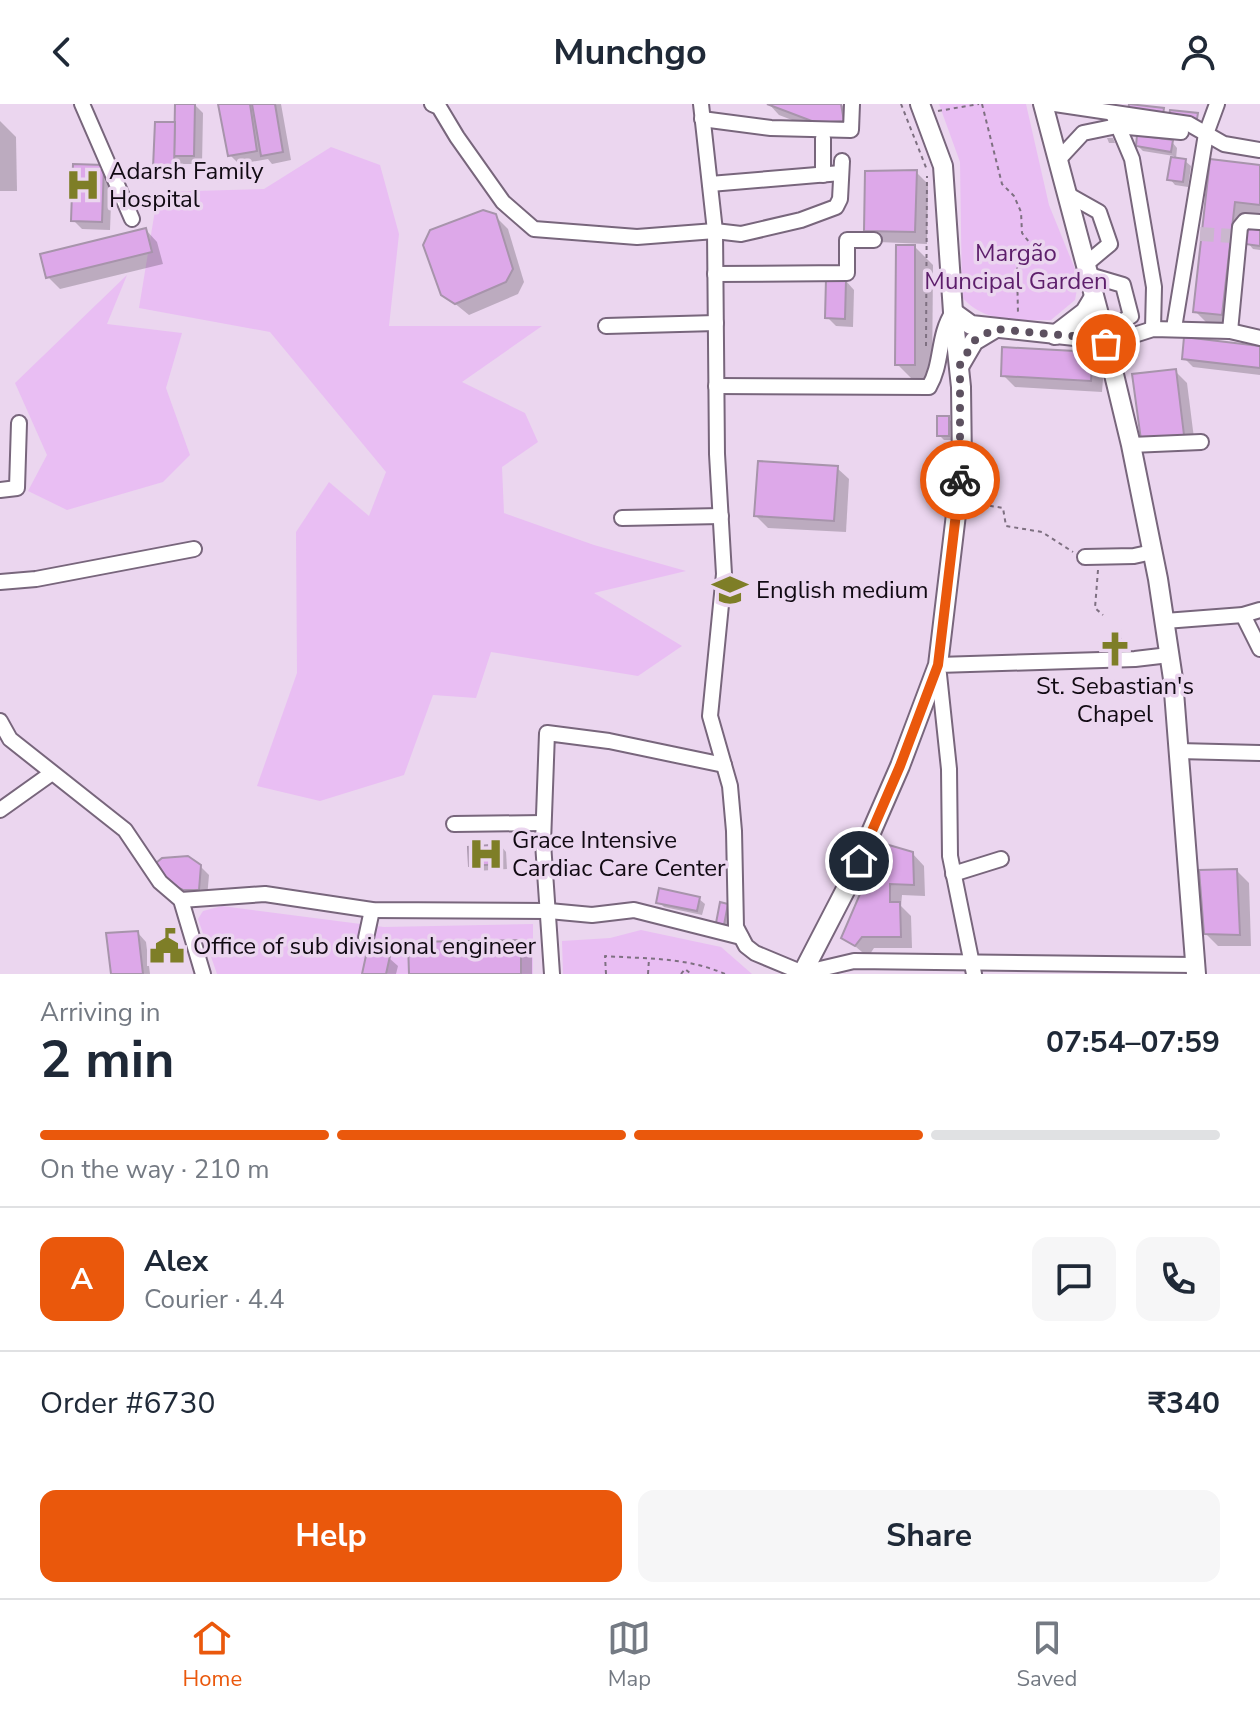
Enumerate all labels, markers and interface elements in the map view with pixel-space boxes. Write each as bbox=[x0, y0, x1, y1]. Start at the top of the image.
text: Munchgo bbox=[553, 28, 707, 77]
icon: back bbox=[40, 30, 84, 74]
icon: person bbox=[1176, 30, 1220, 74]
place label: Adarsh Family Hospital bbox=[109, 155, 264, 215]
hospital icon: Adarsh Family Hospital bbox=[64, 166, 102, 204]
park label: Margão Muncipal Garden bbox=[924, 237, 1108, 297]
pin bbox=[1072, 310, 1140, 378]
icon: bag bbox=[1084, 322, 1128, 366]
courier bbox=[920, 440, 1000, 520]
icon: bike bbox=[938, 458, 982, 502]
school or university icon: English medium bbox=[711, 571, 749, 609]
place label: English medium bbox=[756, 574, 929, 606]
church icon: St. Sebastian's Chapel bbox=[1096, 630, 1134, 668]
place label: St. Sebastian's Chapel bbox=[1036, 670, 1194, 730]
place label: Grace Intensive Cardiac Care Center bbox=[512, 824, 726, 884]
pin bbox=[825, 827, 893, 895]
hospital icon: Grace Intensive Cardiac Care Center bbox=[467, 835, 505, 873]
icon: home bbox=[837, 839, 881, 883]
public building icon: Office of sub divisional engineer bbox=[148, 927, 186, 965]
place label: Office of sub divisional engineer bbox=[193, 930, 537, 962]
text: Arriving in bbox=[40, 995, 161, 1030]
text: 07:54–07:59 bbox=[1046, 1022, 1220, 1063]
text: 2 min bbox=[40, 1024, 175, 1095]
text: On the way · 210 m bbox=[40, 1152, 269, 1187]
button: chat bbox=[1032, 1237, 1116, 1321]
button: phone bbox=[1136, 1237, 1220, 1321]
text: Alex bbox=[144, 1241, 208, 1282]
text: A bbox=[71, 1259, 93, 1300]
text: Courier · 4.4 bbox=[144, 1282, 285, 1317]
text: Order #6730 bbox=[40, 1383, 215, 1424]
text: ₹340 bbox=[1148, 1383, 1220, 1424]
button: Help bbox=[40, 1490, 622, 1582]
button: Share bbox=[638, 1490, 1220, 1582]
tab: Home bbox=[183, 1616, 242, 1694]
tab: Map bbox=[607, 1616, 651, 1694]
tab: Saved bbox=[1017, 1616, 1077, 1694]

